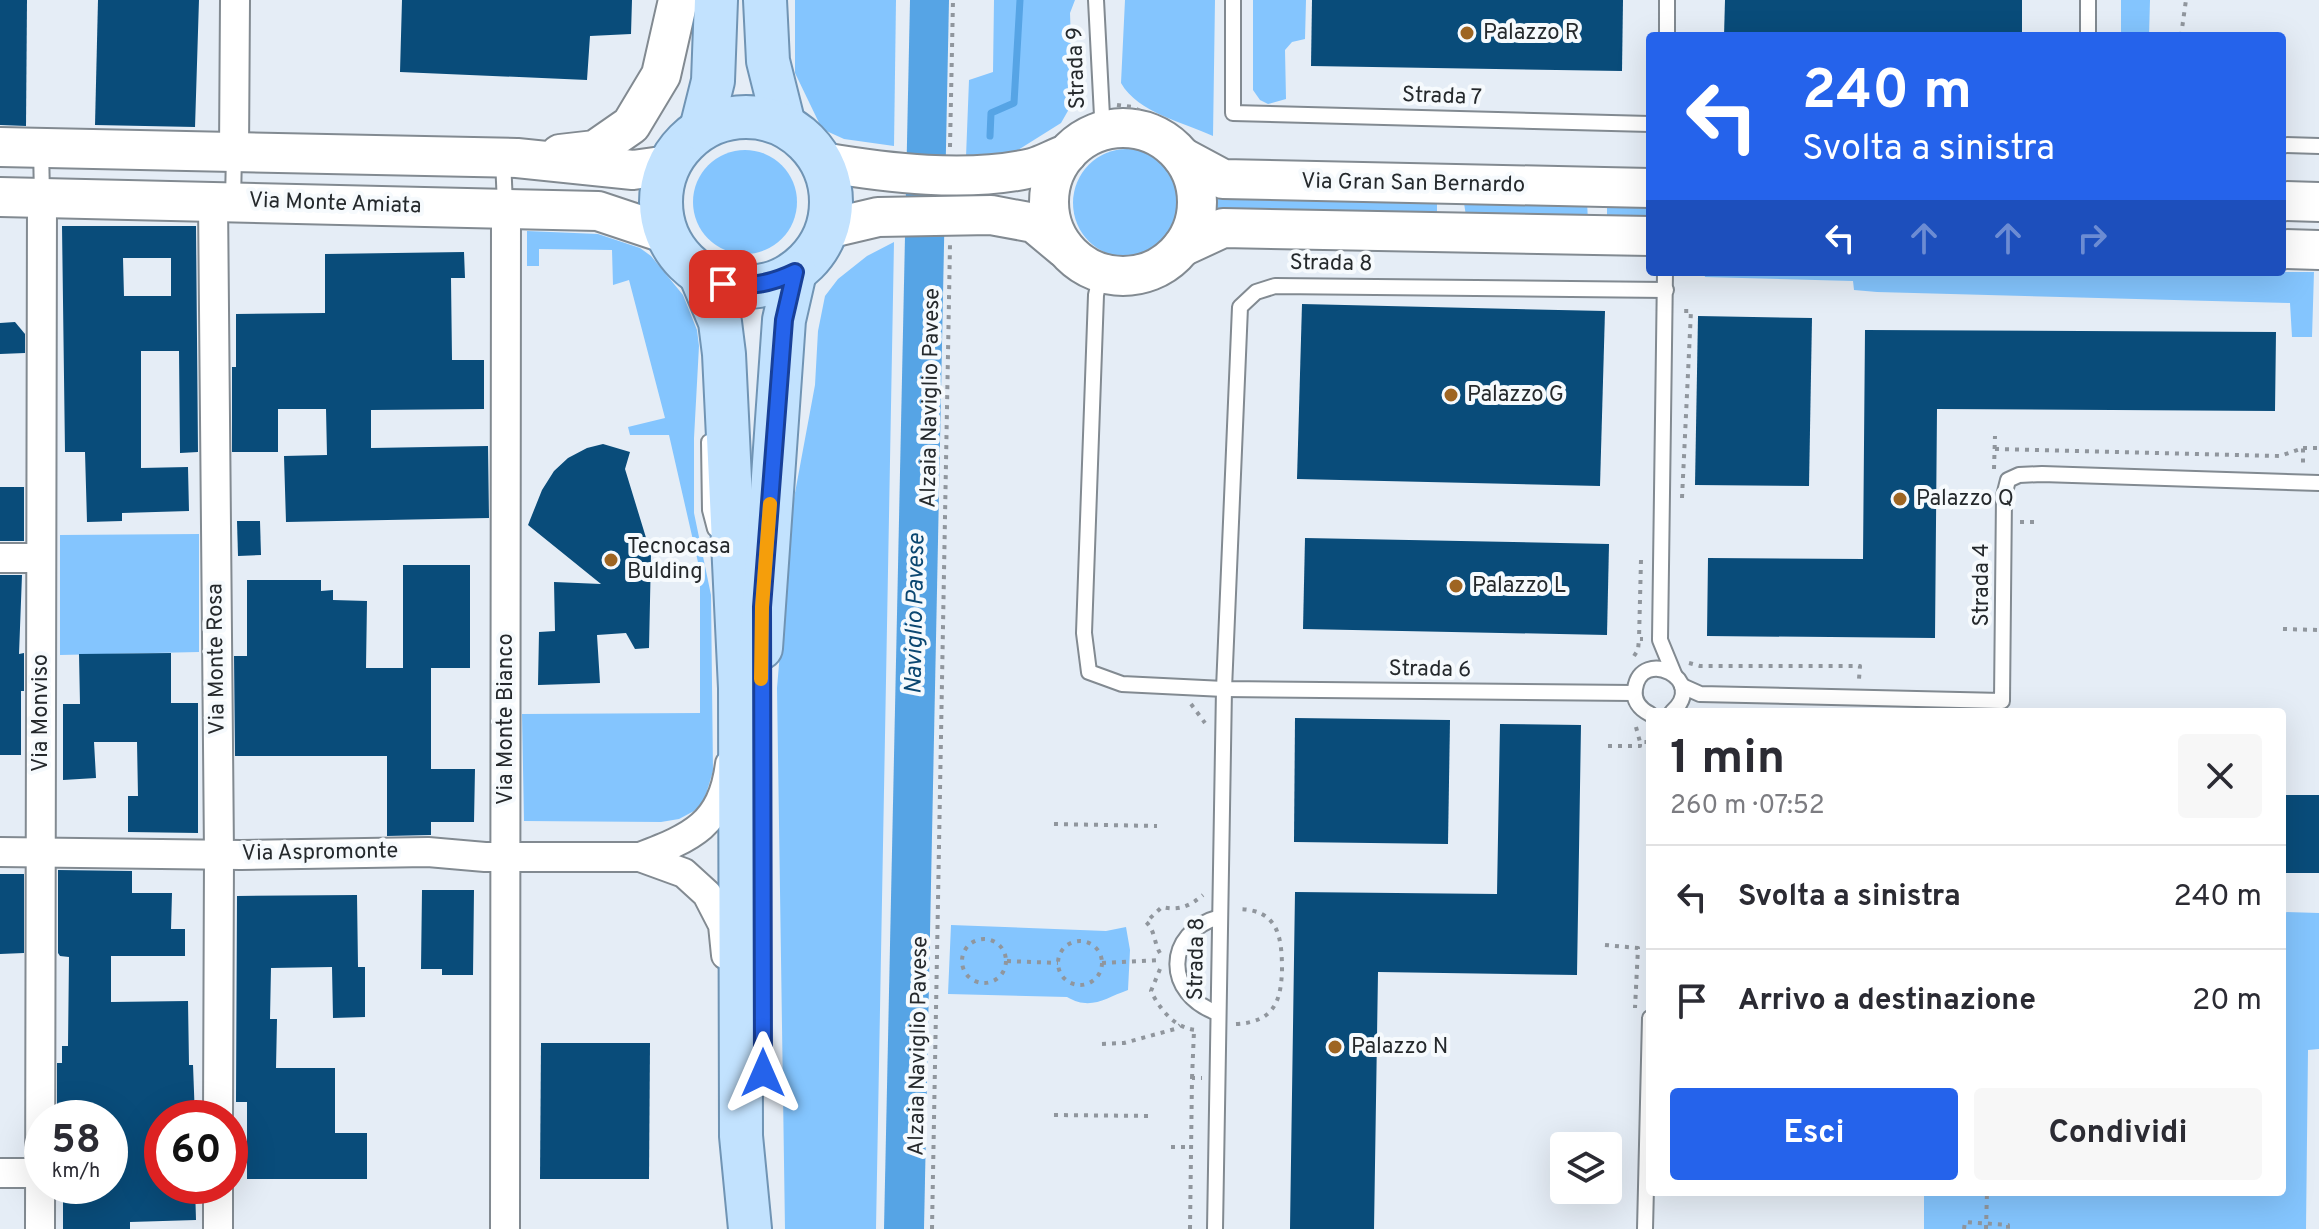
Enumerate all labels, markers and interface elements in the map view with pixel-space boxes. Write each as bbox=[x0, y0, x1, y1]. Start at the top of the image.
place label: Palazzo R bbox=[1483, 20, 1579, 47]
marker: Palazzo R bbox=[1458, 24, 1476, 42]
street label: Strada 9 bbox=[1062, 26, 1092, 110]
text: 240 m bbox=[1802, 58, 1972, 128]
icon: left bbox=[1670, 64, 1774, 168]
street label: Strada 7 bbox=[1401, 82, 1483, 112]
text: Svolta a sinistra bbox=[1802, 127, 2055, 173]
street label: Via Gran San Bernardo bbox=[1301, 169, 1525, 199]
street label: Via Monte Amiata bbox=[248, 187, 422, 221]
icon: left bbox=[1818, 216, 1862, 260]
icon: ahead bbox=[1902, 216, 1946, 260]
icon: ahead bbox=[1986, 216, 2030, 260]
icon: right bbox=[2070, 216, 2114, 260]
pin bbox=[689, 250, 757, 318]
street label: Strada 8 bbox=[1289, 250, 1373, 278]
icon: arrive bbox=[701, 262, 745, 306]
street label: Alzaia Naviglio Pavese bbox=[916, 288, 946, 508]
place label: Palazzo G bbox=[1467, 382, 1564, 409]
marker: Palazzo G bbox=[1442, 386, 1460, 404]
place label: Palazzo Q bbox=[1916, 486, 2014, 513]
marker: Palazzo Q bbox=[1891, 490, 1909, 508]
water label: Naviglio Pavese bbox=[900, 533, 932, 695]
place label: Tecnocasa Bulding bbox=[627, 534, 731, 586]
street label: Strada 4 bbox=[1969, 543, 1996, 627]
marker: Tecnocasa Bulding bbox=[602, 551, 620, 569]
place label: Palazzo L bbox=[1472, 573, 1566, 600]
marker: Palazzo L bbox=[1447, 577, 1465, 595]
street label: Via Monte Rosa bbox=[202, 583, 232, 735]
street label: Via Monte Bianco bbox=[493, 633, 520, 805]
street label: Via Monviso bbox=[28, 654, 55, 772]
street label: Strada 6 bbox=[1388, 656, 1472, 684]
text: 1 min bbox=[1670, 730, 1785, 790]
button: close bbox=[2178, 734, 2262, 818]
text: 260 m · 07:52 bbox=[1670, 790, 1825, 823]
street label: Via Aspromonte bbox=[241, 838, 399, 868]
icon: left bbox=[1670, 875, 1714, 919]
text: Svolta a sinistra bbox=[1738, 879, 1961, 916]
text: 240 m bbox=[2174, 879, 2262, 916]
street label: Strada 8 bbox=[1183, 917, 1211, 1001]
street label: Alzaia Naviglio Pavese bbox=[904, 936, 934, 1156]
icon: arrive bbox=[1670, 979, 1714, 1023]
text: Arrivo a destinazione bbox=[1738, 983, 2036, 1020]
text: 20 m bbox=[2192, 983, 2262, 1020]
position arrow bbox=[721, 1031, 805, 1115]
place label: Palazzo N bbox=[1351, 1034, 1448, 1061]
marker: Palazzo N bbox=[1326, 1038, 1344, 1056]
button: Esci bbox=[1670, 1088, 1958, 1180]
button: Condividi bbox=[1974, 1088, 2262, 1180]
speed limit sign: 60 bbox=[144, 1100, 248, 1204]
text: 58 bbox=[51, 1117, 101, 1167]
map controls bbox=[1550, 1132, 1622, 1204]
button: layers bbox=[1550, 1132, 1622, 1204]
text: km/h bbox=[52, 1159, 100, 1185]

